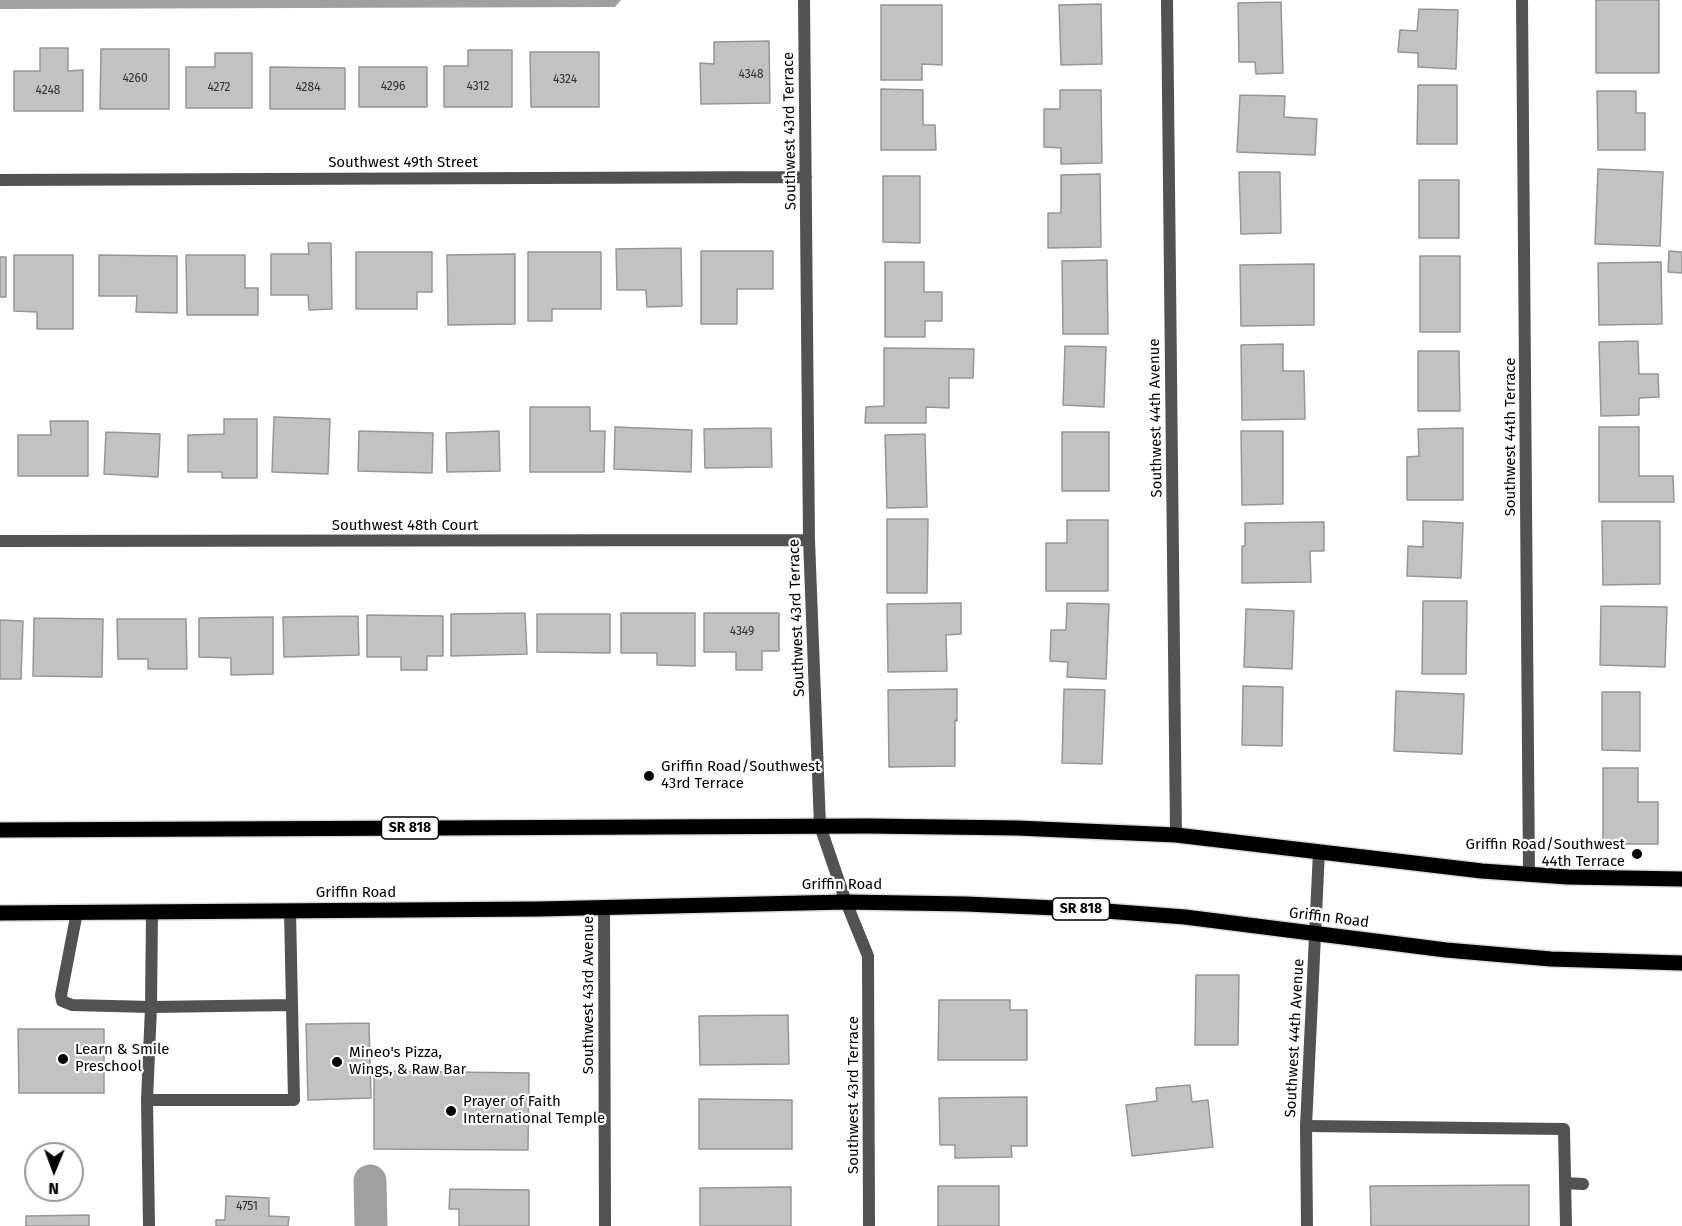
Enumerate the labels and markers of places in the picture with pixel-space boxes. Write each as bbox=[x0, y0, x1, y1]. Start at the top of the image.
place label: Griffin Road/Southwest 43rd Terrace bbox=[661, 758, 821, 793]
marker: Griffin Road/Southwest 43rd Terrace bbox=[642, 769, 656, 783]
place label: Griffin Road/Southwest 44th Terrace bbox=[1465, 836, 1625, 871]
marker: Griffin Road/Southwest 44th Terrace bbox=[1630, 847, 1644, 861]
place label: Learn & Smile Preschool bbox=[75, 1041, 169, 1076]
place label: Mineo's Pizza, Wings, & Raw Bar bbox=[349, 1044, 466, 1079]
marker: Learn & Smile Preschool bbox=[56, 1052, 70, 1066]
marker: Mineo's Pizza, Wings, & Raw Bar bbox=[330, 1055, 344, 1069]
place label: Prayer of Faith International Temple bbox=[463, 1093, 605, 1128]
marker: Prayer of Faith International Temple bbox=[444, 1104, 458, 1118]

